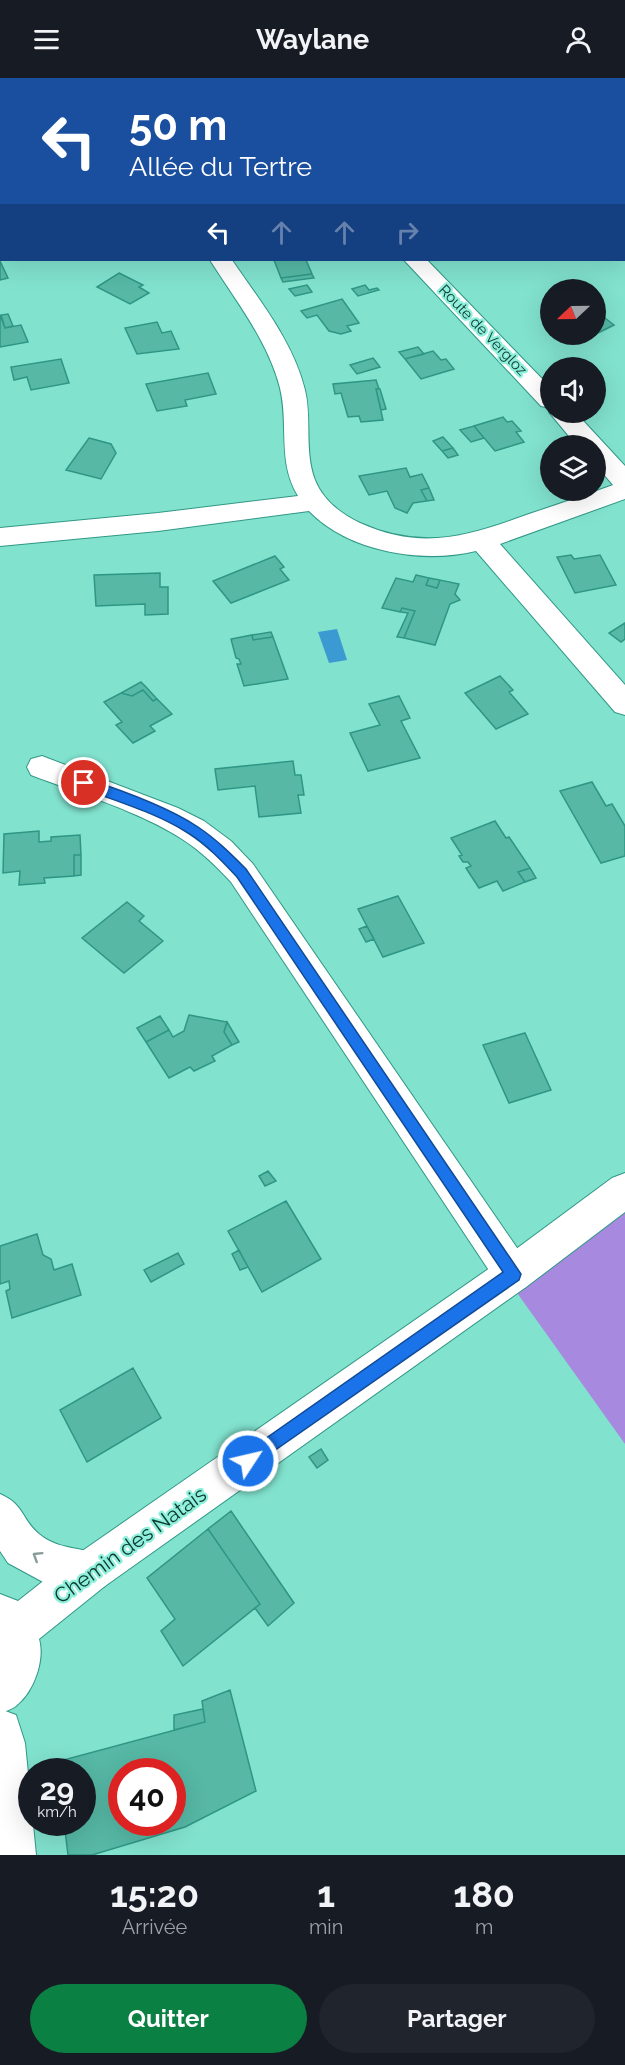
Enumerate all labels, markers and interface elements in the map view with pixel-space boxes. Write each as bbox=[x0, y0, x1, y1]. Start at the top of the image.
icon: menu bbox=[30, 23, 63, 56]
icon: person bbox=[562, 23, 595, 56]
text: Waylane bbox=[256, 24, 369, 55]
text: 50 m bbox=[129, 101, 227, 150]
icon: left bbox=[30, 102, 108, 180]
text: Allée du Tertre bbox=[129, 151, 312, 182]
icon: left bbox=[202, 216, 235, 249]
icon: ahead bbox=[265, 216, 298, 249]
icon: ahead bbox=[328, 216, 361, 249]
icon: right bbox=[391, 216, 424, 249]
north arrow bbox=[540, 279, 606, 345]
map controls bbox=[540, 279, 606, 501]
street label: Route de Vergloz bbox=[435, 281, 531, 379]
button: sound bbox=[540, 357, 606, 423]
button: layers bbox=[540, 435, 606, 501]
pin bbox=[58, 757, 109, 808]
icon: arrive bbox=[67, 766, 100, 799]
position arrow bbox=[216, 1429, 280, 1493]
street label: Chemin des Natais bbox=[49, 1481, 211, 1609]
one-way arrow bbox=[33, 1552, 43, 1564]
speed limit sign: 40 bbox=[108, 1758, 186, 1836]
text: 29 bbox=[40, 1772, 74, 1807]
text: km/h bbox=[37, 1803, 77, 1821]
text: 15:20 bbox=[110, 1873, 199, 1915]
text: 1 bbox=[317, 1873, 335, 1915]
text: 180 bbox=[453, 1873, 515, 1915]
text: Arrivée bbox=[122, 1915, 187, 1939]
text: min bbox=[309, 1915, 343, 1939]
text: m bbox=[475, 1915, 493, 1939]
button: Quitter bbox=[30, 1984, 307, 2053]
button: Partager bbox=[319, 1984, 595, 2053]

